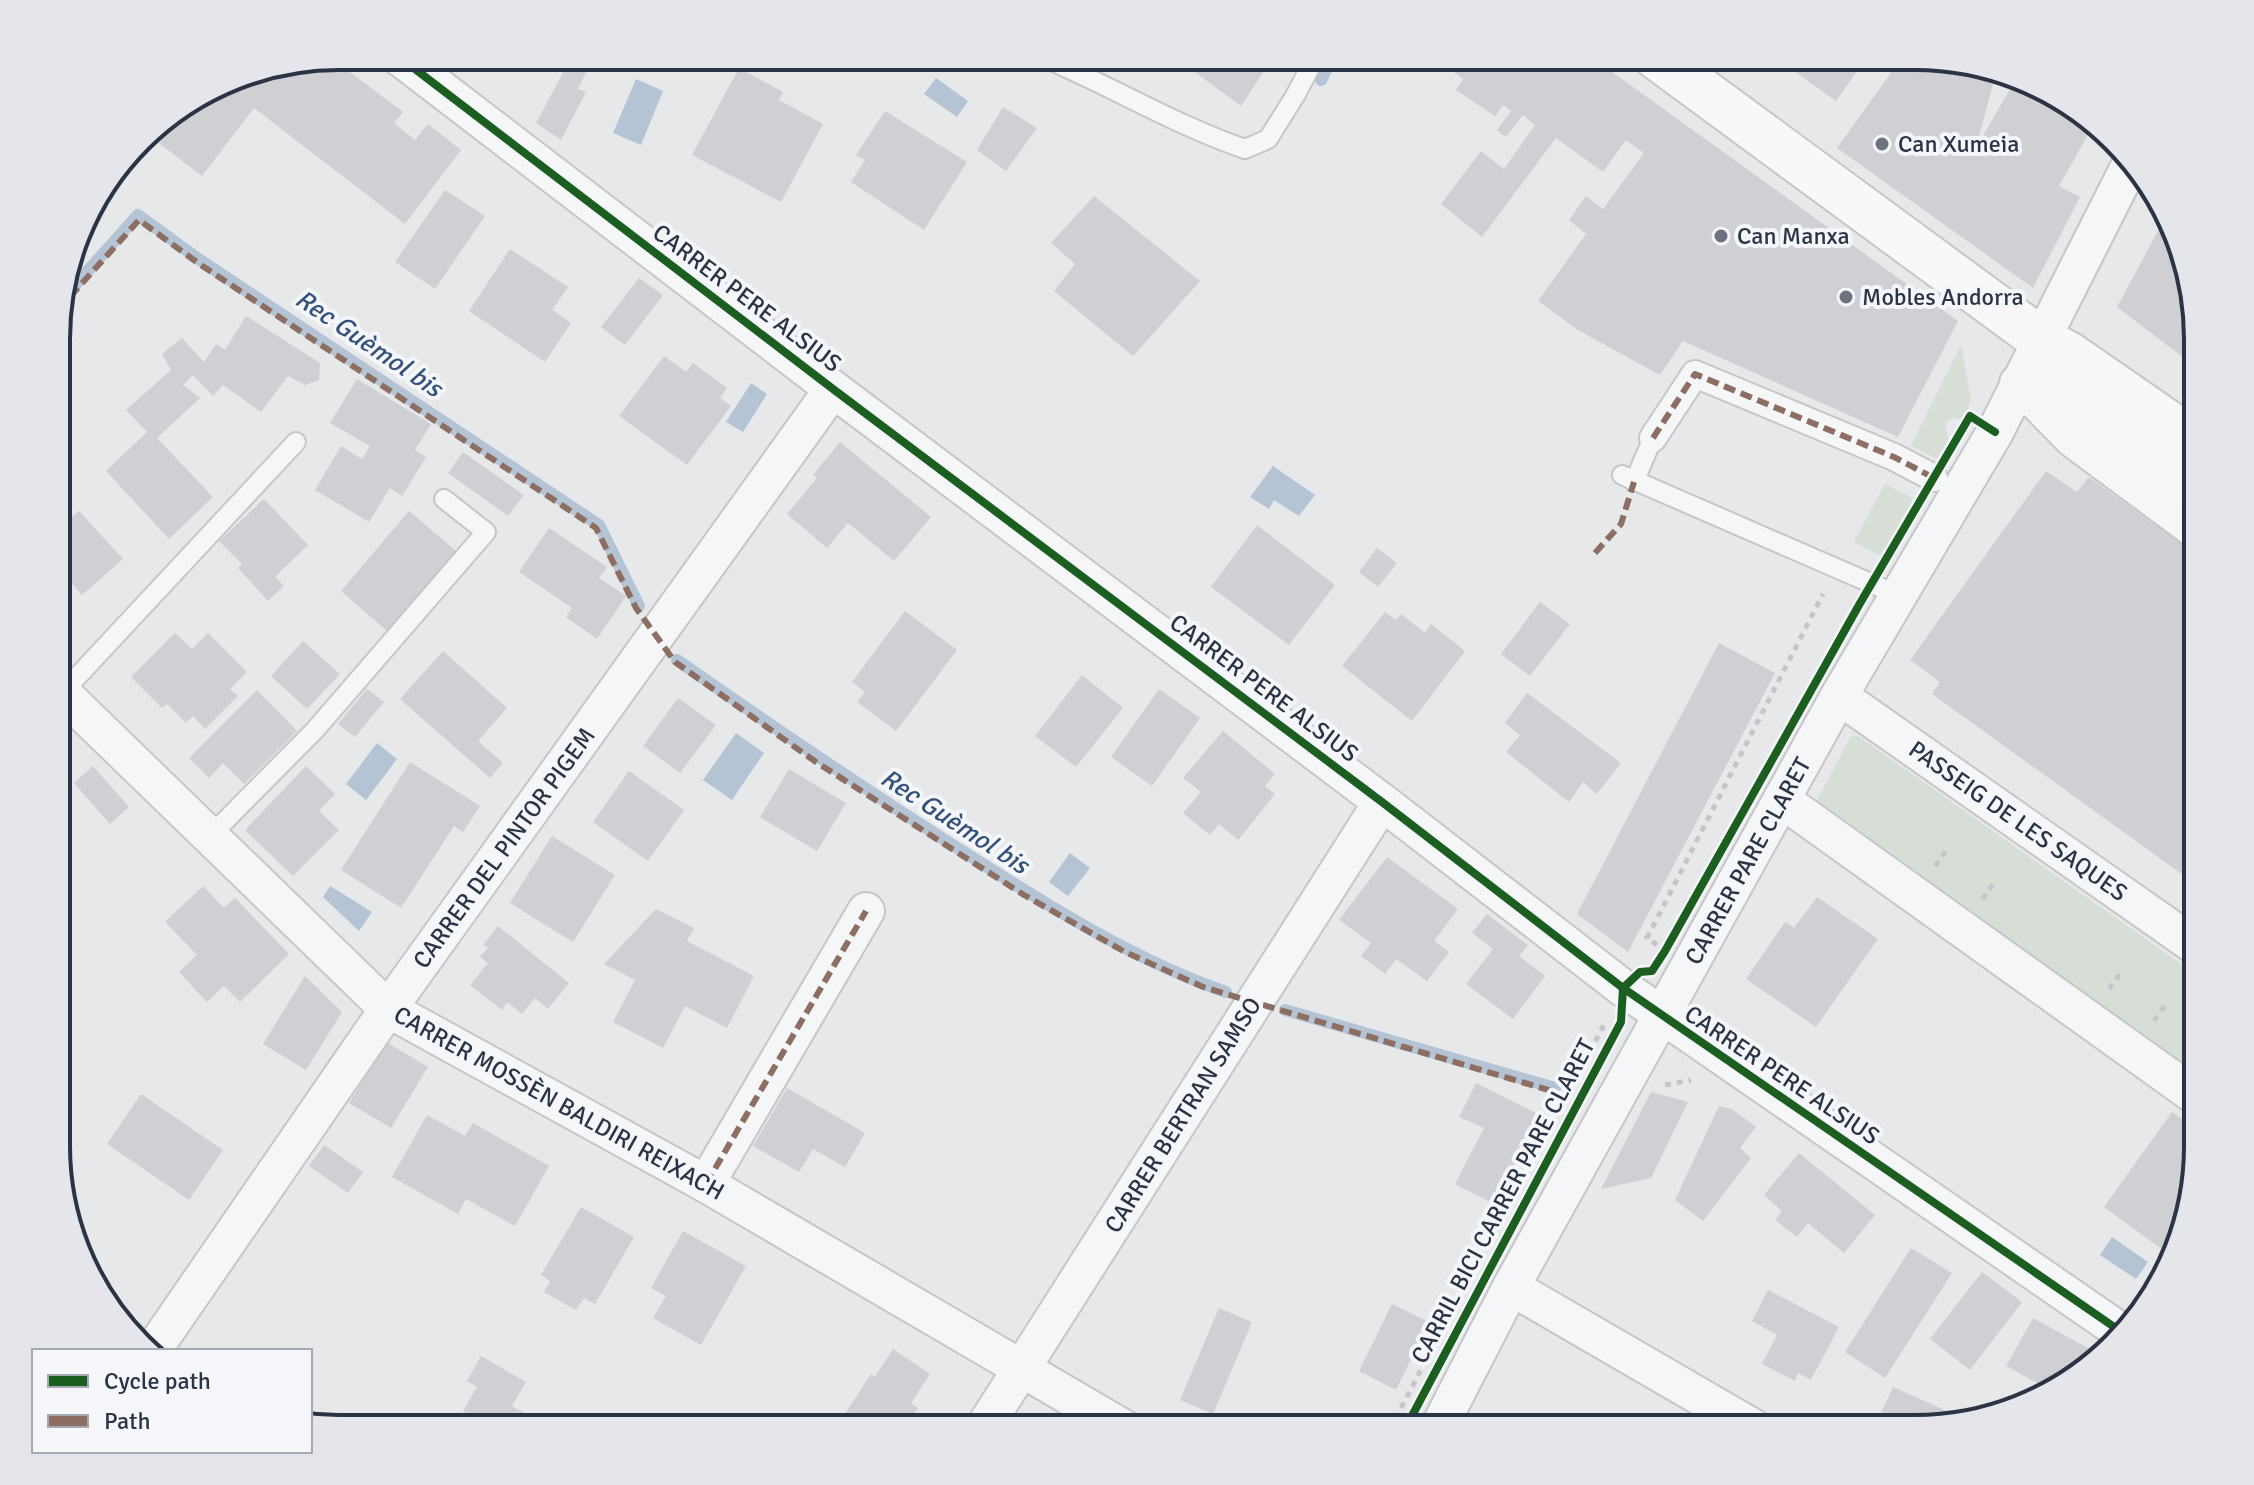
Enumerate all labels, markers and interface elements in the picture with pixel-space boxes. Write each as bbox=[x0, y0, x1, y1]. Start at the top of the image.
place label: Can Xumeia bbox=[1898, 129, 2019, 159]
marker: Can Xumeia bbox=[1873, 135, 1891, 153]
street label: CARRER PERE ALSIUS bbox=[647, 217, 847, 379]
place label: Can Manxa bbox=[1737, 221, 1850, 251]
marker: Can Manxa bbox=[1712, 227, 1730, 245]
place label: Mobles Andorra bbox=[1862, 282, 2024, 312]
water label: Rec Guèmol bis bbox=[289, 283, 450, 406]
marker: Mobles Andorra bbox=[1837, 288, 1855, 306]
street label: CARRER PERE ALSIUS bbox=[1164, 607, 1364, 769]
street label: CARRER DEL PINTOR PIGEM bbox=[406, 722, 602, 974]
street label: PASSEIG DE LES SAQUES bbox=[1903, 734, 2133, 908]
street label: CARRER PARE CLARET bbox=[1678, 752, 1818, 970]
water label: Rec Guèmol bis bbox=[875, 762, 1037, 883]
street label: CARRER BERTRAN SAMSO bbox=[1098, 992, 1268, 1238]
street label: CARRER MOSSÈN BALDIRI REIXACH bbox=[388, 999, 730, 1207]
street label: CARRER PERE ALSIUS bbox=[1679, 999, 1885, 1151]
street label: CARRIL BICI CARRER PARE CLARET bbox=[1404, 1033, 1602, 1369]
legend bbox=[32, 1349, 312, 1453]
text: Cycle path bbox=[104, 1366, 211, 1396]
text: Path bbox=[104, 1406, 150, 1436]

